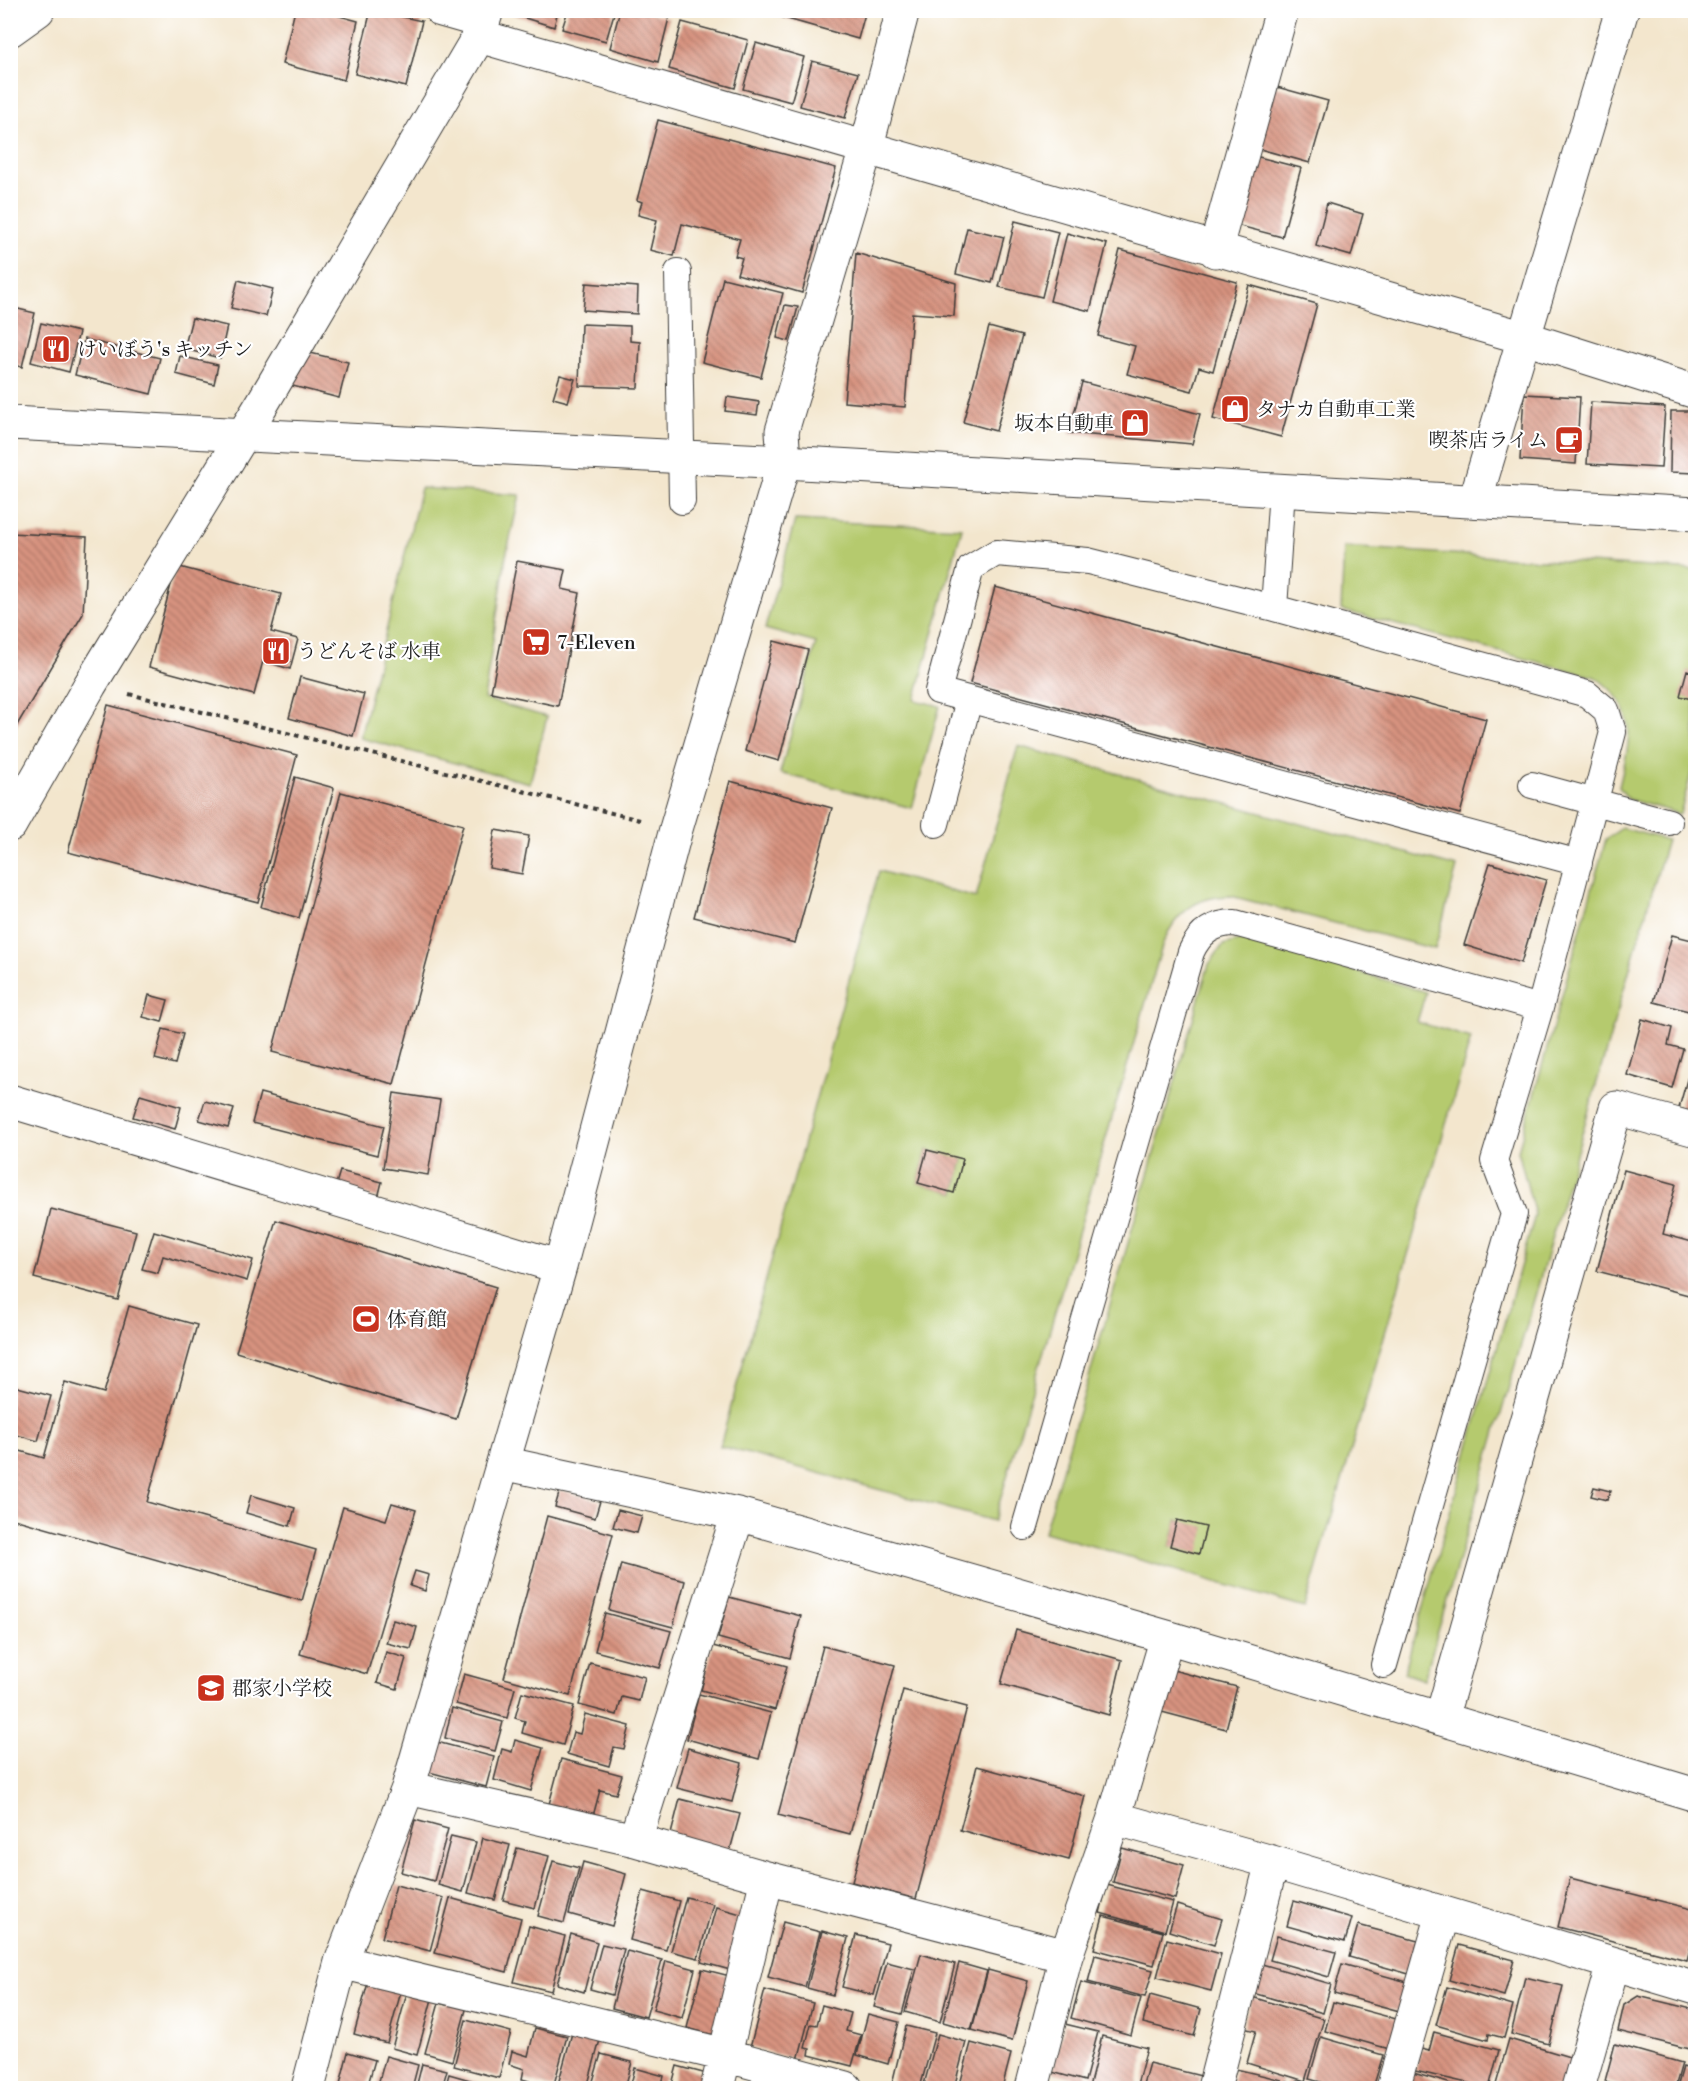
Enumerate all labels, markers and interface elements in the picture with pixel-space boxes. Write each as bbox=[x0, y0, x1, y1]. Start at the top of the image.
restaurant icon: けいぼう's キッチン bbox=[40, 333, 72, 365]
place label: けいぼう's キッチン bbox=[77, 338, 253, 363]
shop icon: タナカ自動車工業 bbox=[1219, 393, 1251, 425]
place label: タナカ自動車工業 bbox=[1256, 398, 1416, 423]
shop icon: 坂本自動車 bbox=[1119, 407, 1151, 439]
place label: 坂本自動車 bbox=[1014, 412, 1114, 437]
cafe icon: 喫茶店ライム bbox=[1553, 424, 1585, 456]
place label: 喫茶店ライム bbox=[1429, 429, 1548, 454]
supermarket icon: 7-Eleven bbox=[520, 626, 552, 658]
place label: 7-Eleven bbox=[557, 631, 636, 656]
restaurant icon: うどんそば 水車 bbox=[260, 635, 292, 667]
place label: うどんそば 水車 bbox=[297, 640, 441, 665]
sports icon: 体育館 bbox=[350, 1303, 382, 1335]
place label: 体育館 bbox=[387, 1308, 447, 1333]
school or university icon: 郡家小学校 bbox=[195, 1672, 227, 1704]
place label: 郡家小学校 bbox=[232, 1677, 332, 1702]

